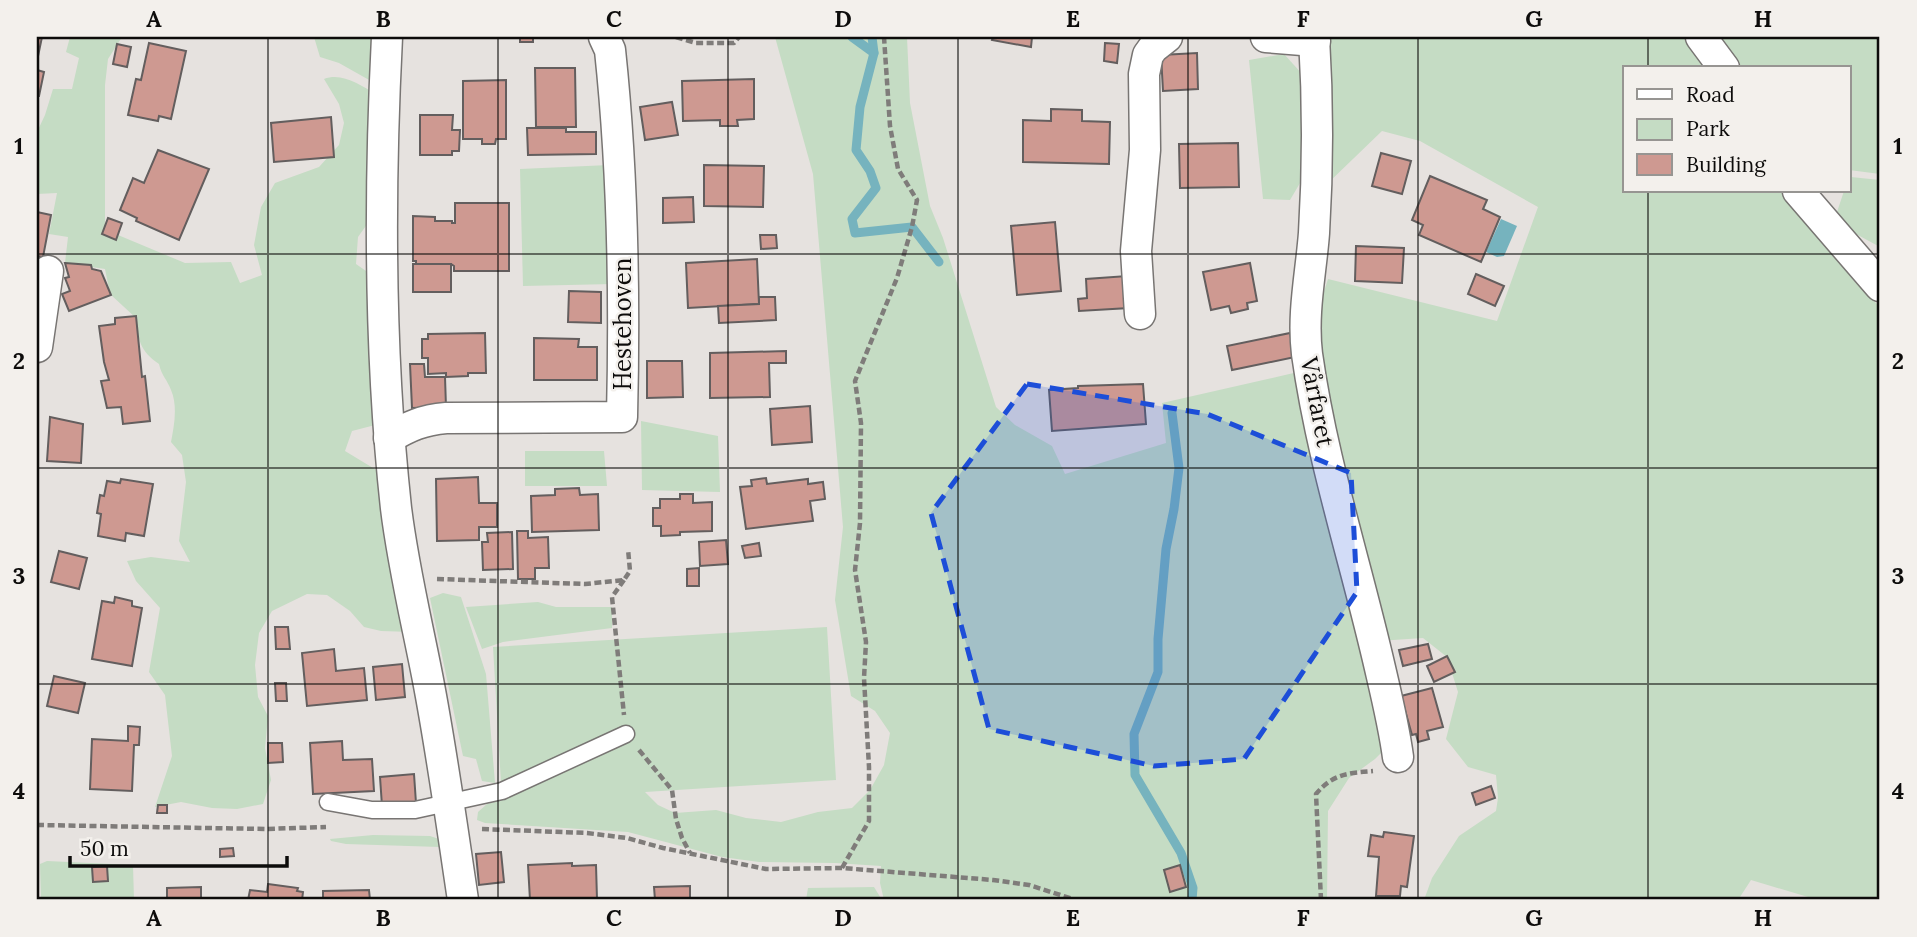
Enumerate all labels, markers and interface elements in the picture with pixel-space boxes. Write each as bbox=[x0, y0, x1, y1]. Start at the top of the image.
text: A bbox=[146, 4, 162, 33]
text: B bbox=[375, 4, 391, 33]
text: C bbox=[606, 4, 622, 33]
text: D bbox=[834, 4, 852, 33]
text: E bbox=[1066, 4, 1080, 33]
text: F bbox=[1296, 4, 1310, 33]
text: G bbox=[1525, 4, 1543, 33]
text: H bbox=[1754, 4, 1772, 33]
legend bbox=[1623, 66, 1850, 192]
text: Road bbox=[1686, 81, 1735, 108]
text: Park bbox=[1686, 115, 1730, 142]
text: 1 bbox=[14, 131, 24, 160]
text: 1 bbox=[1893, 131, 1903, 160]
text: Building bbox=[1686, 151, 1766, 178]
street label: Hestehoven bbox=[607, 258, 638, 390]
text: 2 bbox=[13, 346, 25, 375]
text: 2 bbox=[1892, 346, 1904, 375]
street label: Vårfaret bbox=[1293, 353, 1341, 450]
text: 3 bbox=[13, 561, 25, 590]
text: 3 bbox=[1892, 561, 1904, 590]
text: 4 bbox=[13, 776, 25, 805]
text: 4 bbox=[1892, 776, 1904, 805]
scale bar bbox=[70, 825, 287, 869]
text: 50 m bbox=[80, 835, 129, 862]
text: A bbox=[146, 903, 162, 932]
text: B bbox=[375, 903, 391, 932]
text: C bbox=[606, 903, 622, 932]
text: D bbox=[834, 903, 852, 932]
text: E bbox=[1066, 903, 1080, 932]
text: F bbox=[1296, 903, 1310, 932]
text: G bbox=[1525, 903, 1543, 932]
text: H bbox=[1754, 903, 1772, 932]

